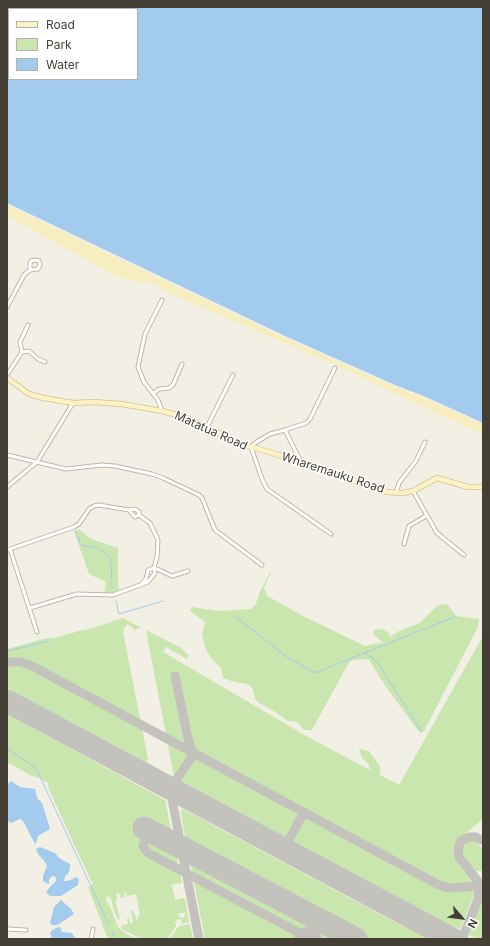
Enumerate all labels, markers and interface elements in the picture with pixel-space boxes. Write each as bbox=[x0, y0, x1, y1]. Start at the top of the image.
legend bbox=[8, 8, 138, 80]
text: Road bbox=[46, 17, 75, 32]
text: Park bbox=[46, 37, 72, 52]
text: Water bbox=[46, 57, 79, 72]
street label: Matatua Road bbox=[172, 408, 250, 454]
street label: Wharemauku Road bbox=[280, 450, 386, 496]
north arrow bbox=[442, 898, 482, 938]
text: N bbox=[464, 917, 481, 931]

